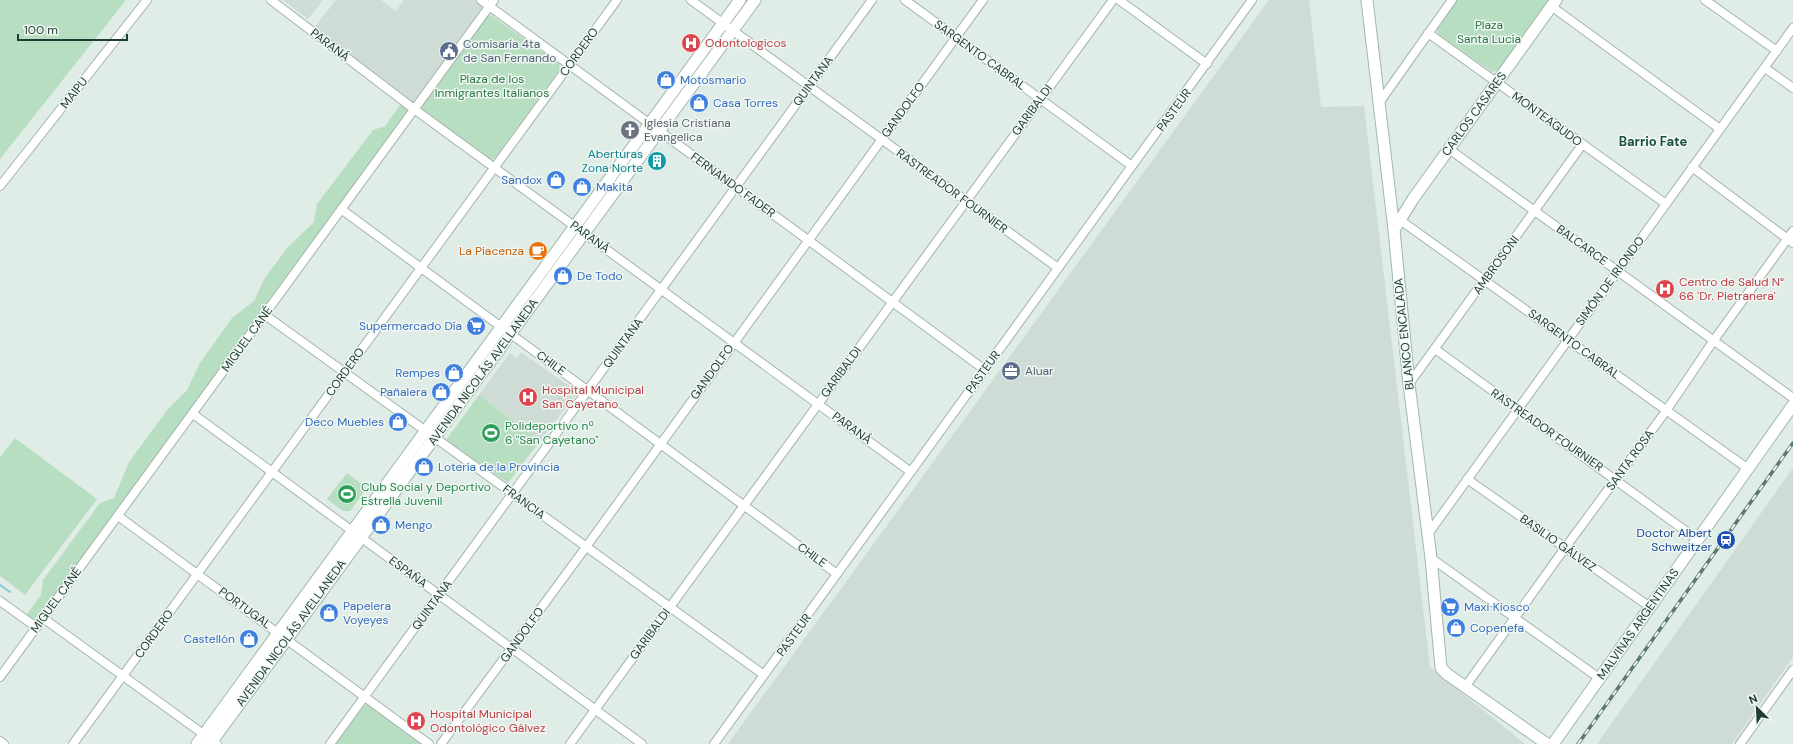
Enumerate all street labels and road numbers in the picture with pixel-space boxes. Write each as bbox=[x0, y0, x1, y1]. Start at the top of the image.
street label: SARGENTO CABRAL bbox=[931, 16, 1029, 94]
street label: CORDERO bbox=[556, 24, 602, 80]
street label: PARANÁ bbox=[307, 25, 353, 65]
street label: QUINTANA bbox=[789, 53, 837, 109]
street label: CARLOS CASARES bbox=[1438, 69, 1510, 159]
street label: MAIPU bbox=[57, 74, 91, 112]
street label: GANDOLFO bbox=[877, 79, 929, 141]
street label: GARIBALDI bbox=[1008, 81, 1056, 139]
street label: PASTEUR bbox=[1153, 85, 1195, 135]
street label: MONTEAGUDO bbox=[1509, 88, 1585, 150]
street label: RASTREADOR FOURNIER bbox=[893, 145, 1011, 237]
street label: FERNANDO FADER bbox=[687, 149, 779, 221]
street label: PARANÁ bbox=[567, 217, 613, 257]
street label: BALCARCE bbox=[1553, 221, 1611, 269]
street label: AMBROSONI bbox=[1469, 232, 1523, 298]
street label: SIMÓN DE IRIONDO bbox=[1572, 233, 1648, 329]
street label: BLANCO ENCALADA bbox=[1390, 277, 1418, 391]
street label: AVENIDA NICOLÁS AVELLANEDA bbox=[424, 295, 542, 449]
street label: MIGUEL CANÉ bbox=[218, 303, 276, 375]
street label: SARGENTO CABRAL bbox=[1525, 305, 1623, 383]
street label: QUINTANA bbox=[599, 315, 647, 371]
street label: GANDOLFO bbox=[686, 341, 738, 403]
street label: GARIBALDI bbox=[817, 343, 865, 401]
street label: CORDERO bbox=[322, 344, 368, 400]
street label: CHILE bbox=[533, 347, 569, 379]
street label: PASTEUR bbox=[962, 347, 1004, 397]
street label: RASTREADOR FOURNIER bbox=[1488, 385, 1606, 475]
street label: PARANÁ bbox=[829, 408, 875, 448]
street label: SANTA ROSA bbox=[1603, 426, 1658, 494]
street label: FRANCIA bbox=[499, 481, 549, 523]
street label: BASILIO GÁLVEZ bbox=[1517, 511, 1599, 575]
street label: CHILE bbox=[794, 539, 830, 571]
street label: ESPAÑA bbox=[386, 553, 430, 591]
street label: AVENIDA NICOLÁS AVELLANEDA bbox=[232, 556, 350, 710]
street label: MIGUEL CANÉ bbox=[27, 564, 85, 636]
street label: MALVINAS ARGENTINAS bbox=[1594, 565, 1682, 683]
street label: QUINTANA bbox=[408, 577, 456, 633]
street label: PORTUGAL bbox=[215, 583, 275, 633]
street label: GANDOLFO bbox=[496, 604, 548, 666]
street label: GARIBALDI bbox=[626, 605, 674, 663]
street label: CORDERO bbox=[131, 606, 177, 662]
street label: PASTEUR bbox=[773, 610, 815, 660]

